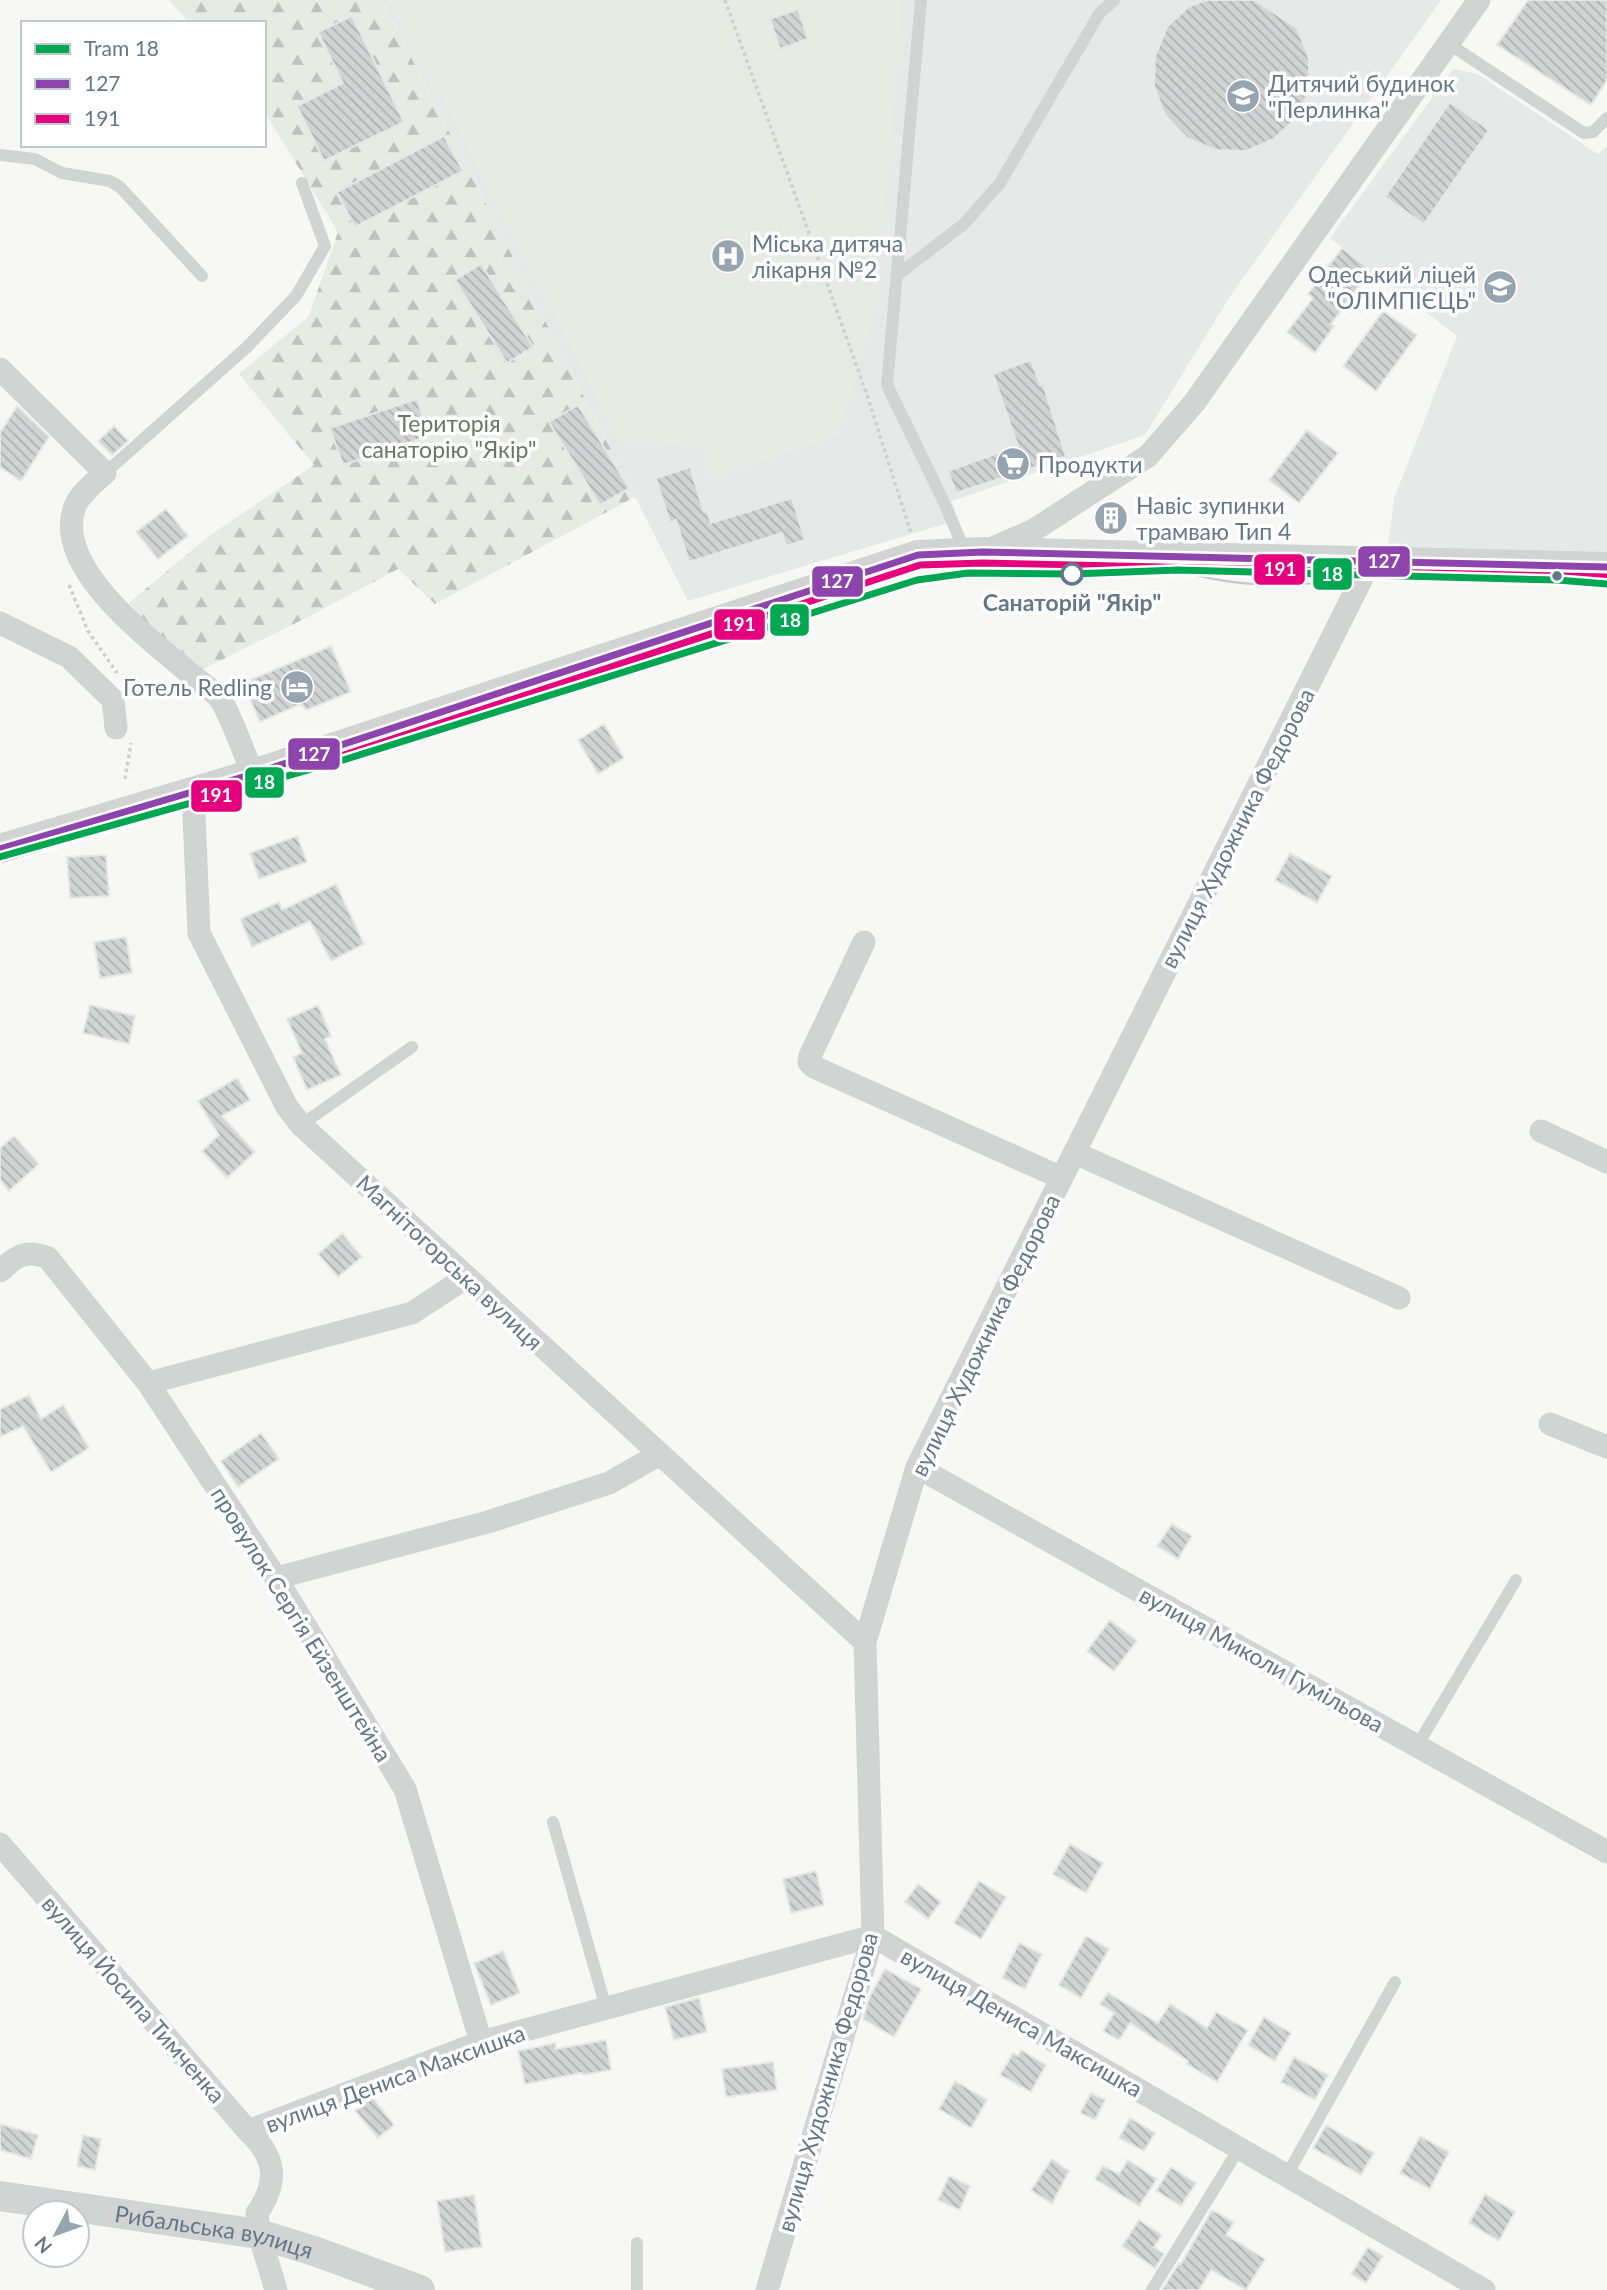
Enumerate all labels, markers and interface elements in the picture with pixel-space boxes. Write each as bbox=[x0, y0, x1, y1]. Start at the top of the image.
legend bbox=[21, 21, 266, 147]
text: Tram 18 bbox=[84, 35, 159, 60]
place label: Дитячий будинок "Перлинка" bbox=[1268, 69, 1455, 123]
text: 127 bbox=[84, 70, 121, 95]
school or university icon: Дитячий будинок "Перлинка" bbox=[1224, 77, 1262, 115]
text: 191 bbox=[84, 105, 121, 130]
place label: Міська дитяча лікарня №2 bbox=[752, 229, 903, 283]
hospital icon: Міська дитяча лікарня №2 bbox=[709, 237, 747, 275]
place label: Одеський ліцей "ОЛІМПІЄЦЬ" bbox=[1308, 260, 1476, 314]
school or university icon: Одеський ліцей "ОЛІМПІЄЦЬ" bbox=[1481, 268, 1519, 306]
park label: Територія санаторію "Якір" bbox=[361, 409, 537, 463]
supermarket icon: Продукти bbox=[994, 445, 1032, 483]
place label: Продукти bbox=[1038, 450, 1143, 478]
place label: Навіс зупинки трамваю Тип 4 bbox=[1136, 491, 1291, 545]
building icon: Навіс зупинки трамваю Тип 4 bbox=[1092, 499, 1130, 537]
line badge: 127 bbox=[1357, 545, 1411, 578]
text: 127 bbox=[1367, 549, 1401, 572]
line badge: 191 bbox=[1253, 553, 1306, 586]
text: 191 bbox=[1263, 557, 1297, 580]
line badge: 18 bbox=[1312, 557, 1353, 591]
text: 18 bbox=[1321, 562, 1343, 585]
marker: Санаторій "Якір" bbox=[1061, 563, 1083, 585]
line badge: 127 bbox=[811, 565, 864, 598]
text: 127 bbox=[820, 569, 854, 592]
unlabelled marker bbox=[1550, 569, 1564, 583]
place label: Санаторій "Якір" bbox=[983, 588, 1161, 616]
line badge: 18 bbox=[769, 603, 810, 637]
line badge: 191 bbox=[713, 608, 766, 641]
text: 18 bbox=[779, 608, 801, 631]
text: 191 bbox=[722, 612, 756, 635]
hotel icon: Готель Redling bbox=[278, 668, 316, 706]
place label: Готель Redling bbox=[123, 673, 272, 701]
street label: вулиця Художника Федорова bbox=[1154, 683, 1320, 973]
line badge: 127 bbox=[287, 737, 341, 771]
text: 127 bbox=[297, 742, 331, 765]
line badge: 18 bbox=[244, 766, 285, 799]
text: 18 bbox=[253, 770, 275, 793]
line badge: 191 bbox=[190, 779, 243, 813]
text: 191 bbox=[199, 783, 233, 806]
street label: Магнітогорська вулиця bbox=[351, 1168, 549, 1356]
street label: вулиця Художника Федорова bbox=[904, 1189, 1066, 1481]
street label: провулок Сергія Ейзенштейна bbox=[206, 1481, 398, 1767]
street label: вулиця Миколи Гумільова bbox=[1135, 1580, 1389, 1738]
street label: вулиця Йосипа Тимченка bbox=[36, 1890, 232, 2108]
street label: вулиця Художника Федорова bbox=[771, 1929, 883, 2235]
street label: вулиця Дениса Максишка bbox=[896, 1941, 1148, 2103]
street label: вулиця Дениса Максишка bbox=[261, 2018, 529, 2138]
north arrow bbox=[21, 2199, 91, 2269]
street label: Рибальська вулиця bbox=[113, 2199, 317, 2264]
text: N bbox=[29, 2232, 56, 2259]

